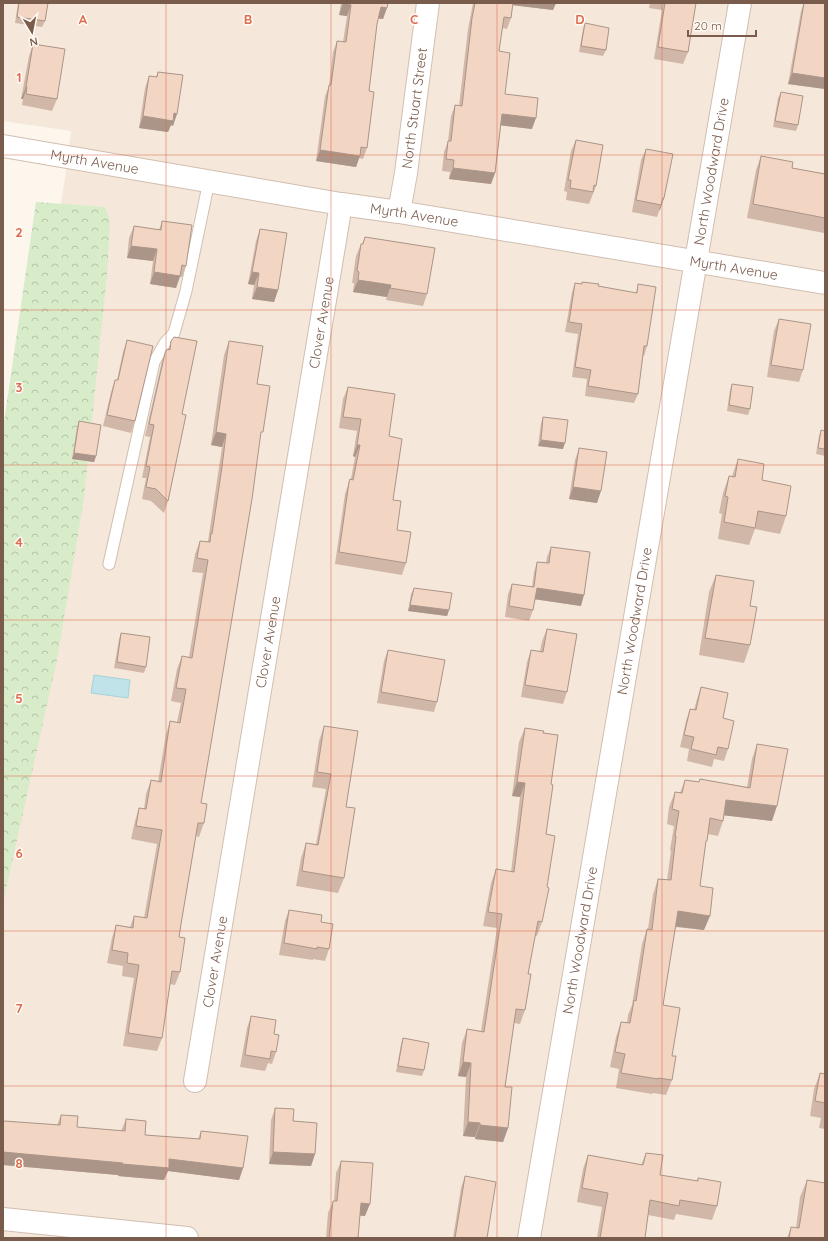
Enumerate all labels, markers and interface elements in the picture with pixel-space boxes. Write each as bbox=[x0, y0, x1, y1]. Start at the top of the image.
text: A bbox=[79, 11, 88, 27]
text: B bbox=[244, 11, 252, 27]
text: C bbox=[410, 11, 418, 27]
text: D bbox=[575, 11, 585, 27]
north arrow bbox=[12, 12, 52, 52]
scale bar bbox=[688, 12, 756, 38]
text: 20 m bbox=[694, 18, 722, 33]
text: N bbox=[29, 34, 39, 49]
street label: North Stuart Street bbox=[398, 46, 431, 170]
text: 1 bbox=[16, 69, 22, 85]
street label: North Woodward Drive bbox=[690, 96, 733, 247]
street label: Myrth Avenue bbox=[49, 145, 140, 178]
street label: Myrth Avenue bbox=[369, 199, 460, 231]
text: 2 bbox=[15, 224, 23, 240]
street label: Myrth Avenue bbox=[688, 252, 780, 284]
street label: Clover Avenue bbox=[305, 275, 338, 370]
text: 3 bbox=[16, 379, 23, 395]
text: 4 bbox=[15, 534, 23, 550]
street label: North Woodward Drive bbox=[613, 546, 656, 696]
street label: Clover Avenue bbox=[252, 595, 285, 689]
text: 5 bbox=[15, 690, 23, 706]
text: 6 bbox=[15, 845, 23, 861]
street label: North Woodward Drive bbox=[558, 865, 601, 1016]
street label: Clover Avenue bbox=[198, 914, 231, 1009]
text: 7 bbox=[15, 1000, 23, 1016]
text: 8 bbox=[15, 1155, 23, 1171]

